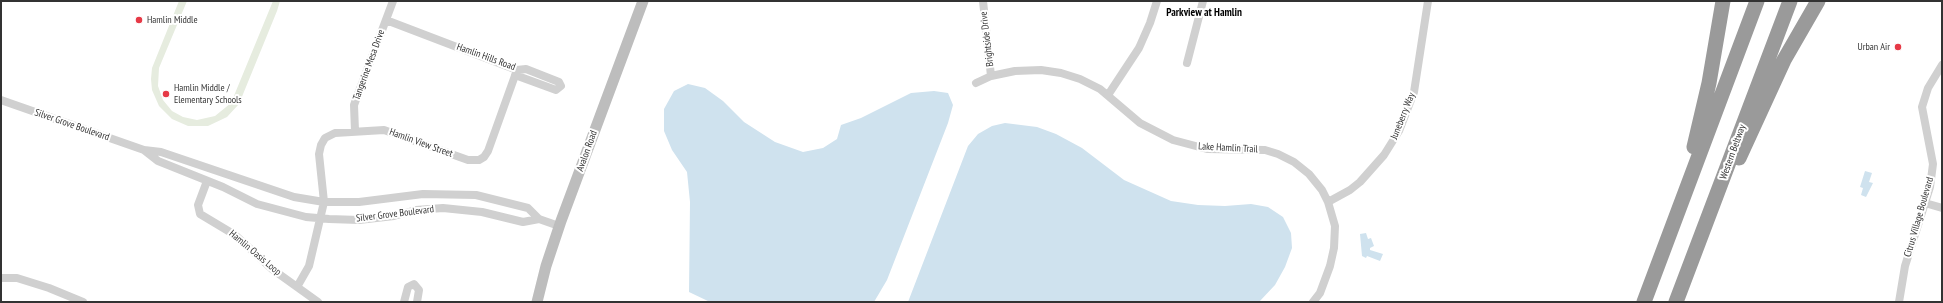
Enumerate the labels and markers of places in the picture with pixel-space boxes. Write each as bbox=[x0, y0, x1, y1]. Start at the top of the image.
place label: Hamlin Middle bbox=[147, 14, 198, 26]
marker: Hamlin Middle bbox=[134, 15, 144, 25]
place label: Urban Air bbox=[1858, 41, 1890, 53]
marker: Urban Air bbox=[1893, 42, 1903, 52]
place label: Hamlin Middle / Elementary Schools bbox=[174, 82, 242, 106]
marker: Hamlin Middle / Elementary Schools bbox=[161, 89, 171, 99]

